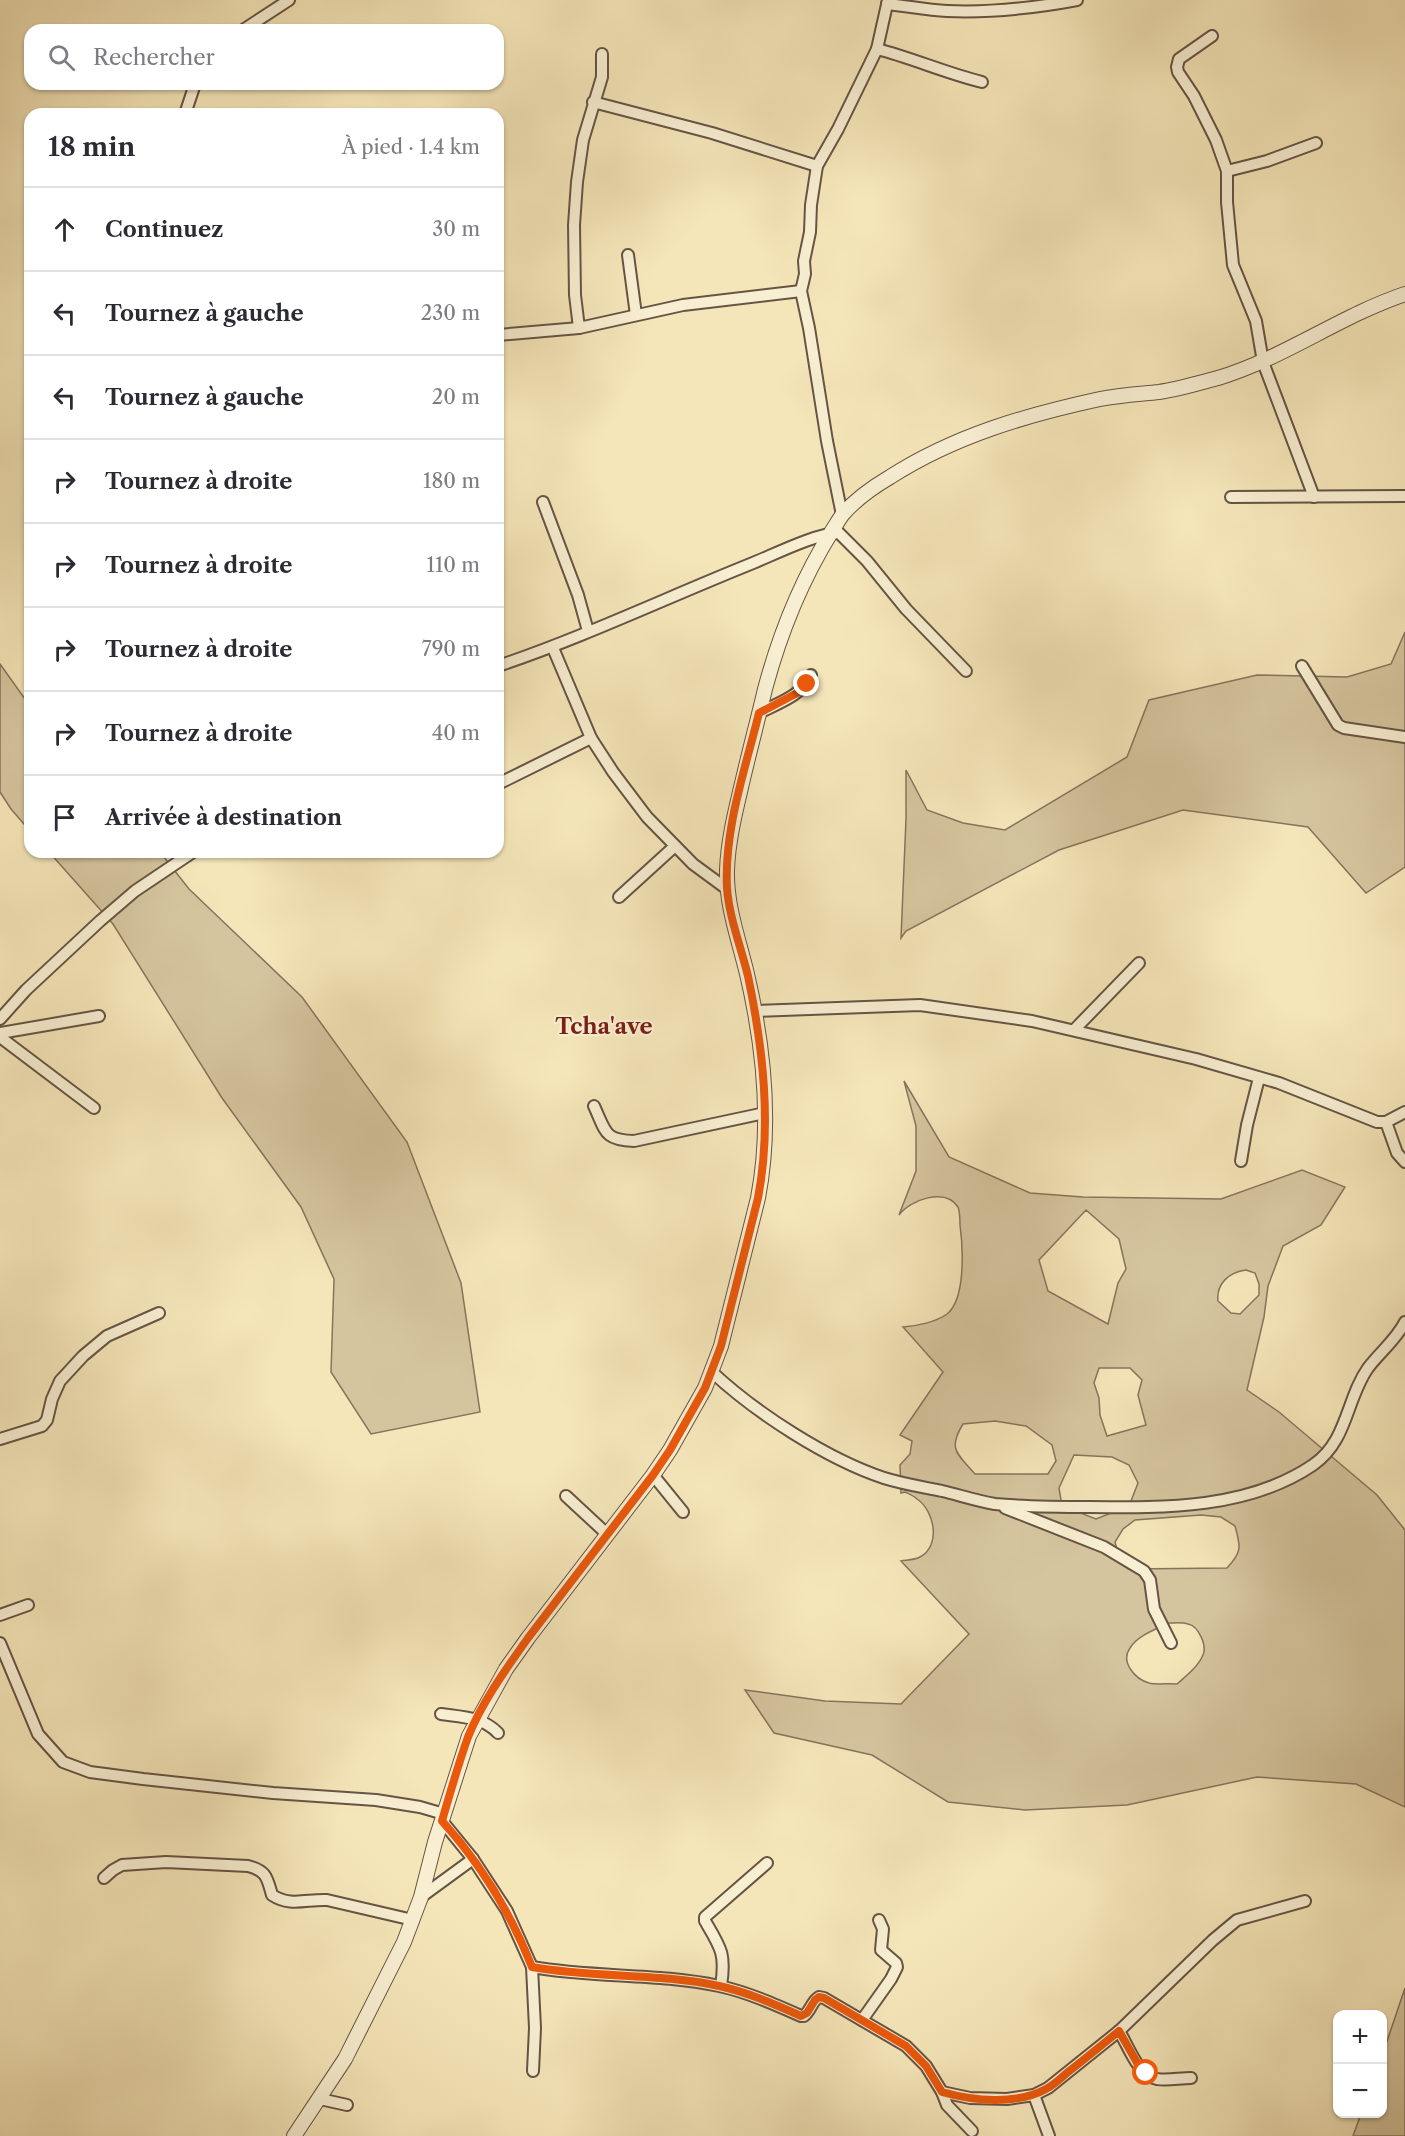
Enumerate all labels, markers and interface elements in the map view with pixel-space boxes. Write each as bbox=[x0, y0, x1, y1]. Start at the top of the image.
search box bbox=[24, 24, 504, 90]
icon: search bbox=[45, 41, 78, 74]
text: Rechercher bbox=[93, 44, 215, 71]
text: 18 min bbox=[48, 131, 135, 163]
text: À pied · 1.4 km bbox=[342, 135, 480, 159]
icon: ahead bbox=[48, 213, 81, 246]
text: Continuez bbox=[105, 216, 224, 243]
text: 30 m bbox=[432, 217, 480, 241]
icon: left bbox=[48, 297, 81, 330]
text: Tournez à gauche bbox=[105, 300, 304, 327]
text: 230 m bbox=[421, 301, 480, 325]
icon: left bbox=[48, 381, 81, 414]
text: Tournez à gauche bbox=[105, 384, 304, 411]
text: 20 m bbox=[432, 385, 480, 409]
icon: right bbox=[48, 465, 81, 498]
text: Tournez à droite bbox=[105, 468, 292, 495]
text: 180 m bbox=[423, 469, 480, 493]
icon: right bbox=[48, 549, 81, 582]
text: Tournez à droite bbox=[105, 552, 292, 579]
text: 110 m bbox=[427, 553, 480, 577]
icon: right bbox=[48, 633, 81, 666]
text: Tournez à droite bbox=[105, 636, 292, 663]
text: 790 m bbox=[422, 637, 480, 661]
route end bbox=[793, 670, 819, 696]
icon: right bbox=[48, 717, 81, 750]
text: Tournez à droite bbox=[105, 720, 292, 747]
text: 40 m bbox=[432, 721, 480, 745]
icon: arrive bbox=[48, 801, 81, 834]
text: Arrivée à destination bbox=[105, 804, 342, 831]
district label: Tcha'ave bbox=[555, 1013, 653, 1040]
map controls bbox=[1333, 2010, 1387, 2118]
button: + bbox=[1333, 2010, 1387, 2064]
route start bbox=[1132, 2059, 1158, 2085]
button: − bbox=[1333, 2064, 1387, 2118]

